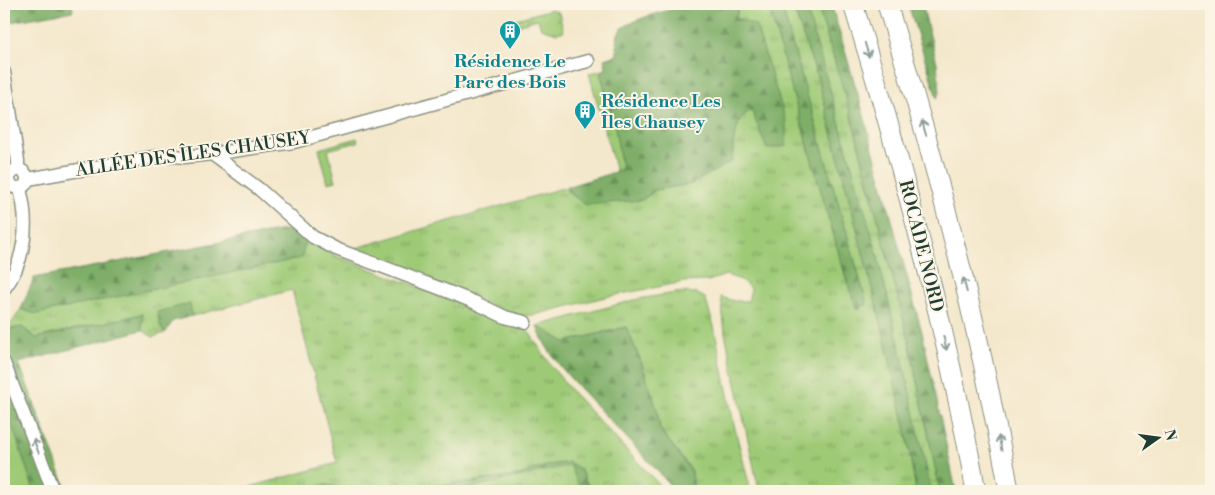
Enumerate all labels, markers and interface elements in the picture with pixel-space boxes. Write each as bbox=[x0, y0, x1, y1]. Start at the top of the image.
building icon: Résidence Le Parc des Bois bbox=[498, 19, 522, 50]
one-way arrow bbox=[863, 42, 873, 58]
place label: Résidence Le Parc des Bois bbox=[454, 50, 566, 94]
place label: Résidence Les Îles Chausey bbox=[600, 90, 721, 134]
building icon: Résidence Les Îles Chausey bbox=[573, 99, 597, 130]
one-way arrow bbox=[918, 120, 928, 136]
street label: ALLÉE DES ÎLES CHAUSEY bbox=[73, 126, 313, 182]
street label: ROCADE NORD bbox=[893, 178, 949, 314]
one-way arrow bbox=[960, 277, 969, 293]
one-way arrow bbox=[941, 334, 950, 350]
north arrow bbox=[1132, 412, 1182, 462]
text: N bbox=[1160, 428, 1180, 443]
one-way arrow bbox=[995, 436, 1004, 452]
one-way arrow bbox=[30, 439, 40, 454]

